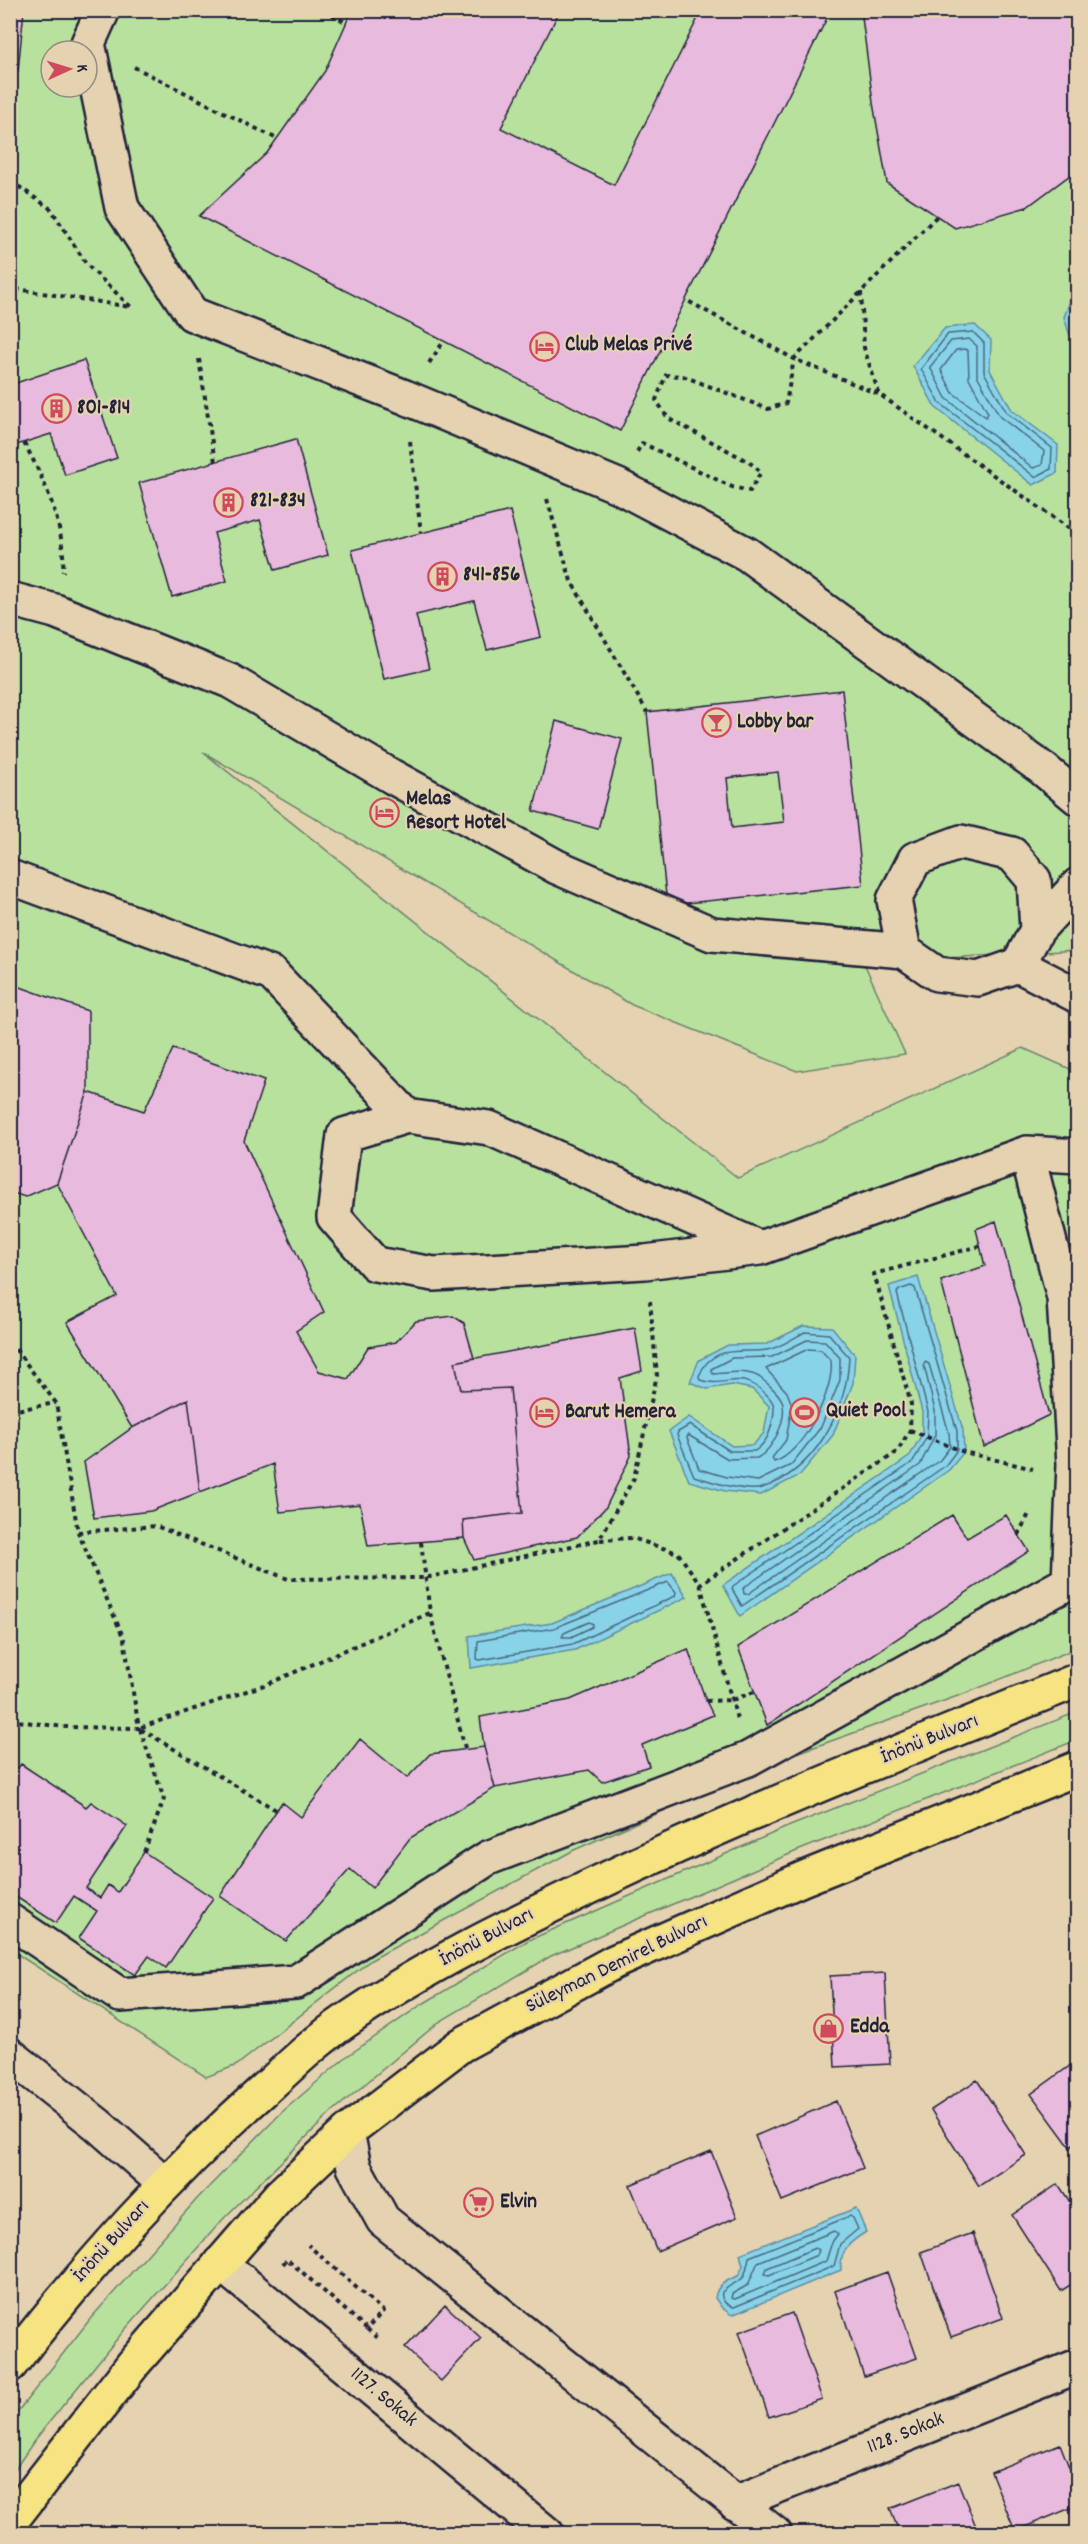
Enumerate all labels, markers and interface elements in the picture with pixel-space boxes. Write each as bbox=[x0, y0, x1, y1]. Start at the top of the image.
north arrow bbox=[39, 39, 99, 99]
text: K bbox=[70, 64, 93, 73]
hotel icon: Club Melas Privé bbox=[528, 330, 560, 362]
place label: Club Melas Privé bbox=[565, 331, 692, 361]
building icon: 801-814 bbox=[40, 393, 72, 425]
place label: 801-814 bbox=[77, 394, 130, 424]
building icon: 821-834 bbox=[213, 486, 245, 518]
place label: 821-834 bbox=[250, 487, 306, 517]
building icon: 841-856 bbox=[426, 560, 458, 592]
place label: 841-856 bbox=[463, 561, 520, 591]
bar icon: Lobby bar bbox=[700, 707, 732, 739]
place label: Lobby bar bbox=[737, 708, 814, 738]
place label: Melas Resort Hotel bbox=[406, 785, 507, 839]
hotel icon: Melas Resort Hotel bbox=[369, 796, 401, 828]
sports icon: Quiet Pool bbox=[789, 1396, 821, 1428]
hotel icon: Barut Hemera bbox=[528, 1397, 560, 1429]
place label: Quiet Pool bbox=[826, 1397, 907, 1427]
place label: Barut Hemera bbox=[565, 1398, 677, 1428]
street label: İnönü Bulvarı bbox=[877, 1707, 983, 1773]
street label: İnönü Bulvarı bbox=[435, 1901, 539, 1975]
street label: Süleyman Demirel Bulvarı bbox=[521, 1908, 713, 2022]
shop icon: Edda bbox=[813, 2012, 845, 2044]
place label: Edda bbox=[850, 2013, 890, 2043]
supermarket icon: Elvin bbox=[463, 2187, 495, 2219]
place label: Elvin bbox=[500, 2188, 537, 2218]
street label: İnönü Bulvarı bbox=[66, 2194, 158, 2290]
street label: 1127. Sokak bbox=[343, 2361, 423, 2435]
street label: 1128. Sokak bbox=[863, 2405, 949, 2463]

